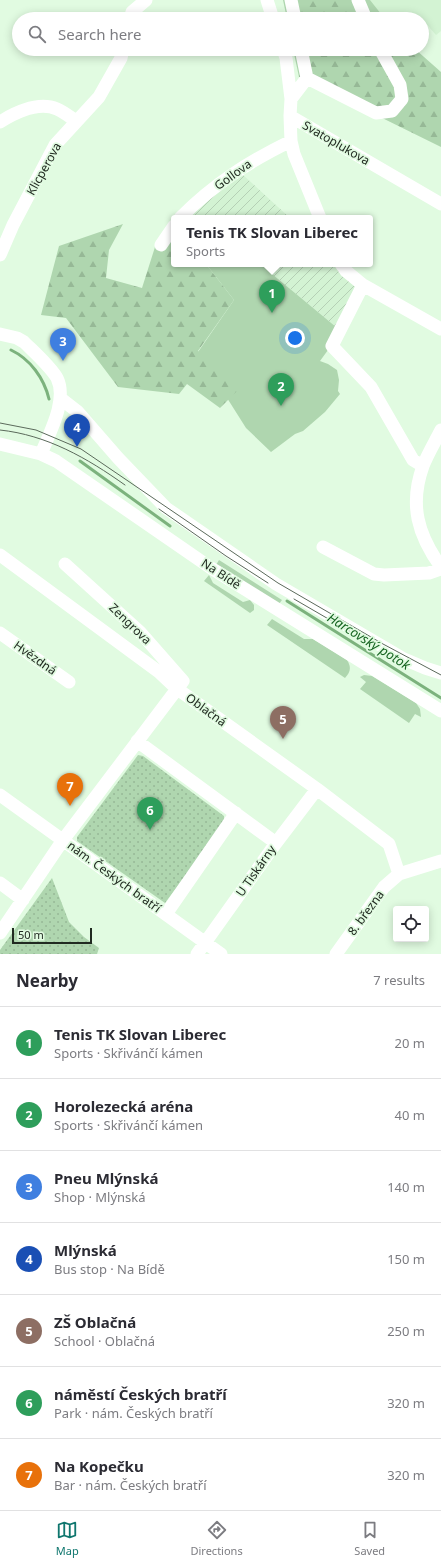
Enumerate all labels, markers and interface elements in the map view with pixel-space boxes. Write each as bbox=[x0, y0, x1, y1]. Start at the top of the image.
search box bbox=[12, 12, 429, 56]
icon: search bbox=[26, 23, 48, 45]
text: Search here bbox=[58, 24, 141, 44]
street label: Svatoplukova bbox=[299, 116, 373, 169]
street label: Klicperova bbox=[22, 139, 65, 198]
street label: Gollova bbox=[211, 155, 255, 194]
popup bbox=[171, 215, 373, 267]
text: Tenis TK Slovan Liberec bbox=[186, 222, 358, 242]
text: Sports bbox=[186, 242, 225, 260]
pin: 1 bbox=[259, 280, 285, 313]
pin: 3 bbox=[50, 328, 76, 361]
your location bbox=[285, 328, 305, 348]
pin: 2 bbox=[268, 373, 294, 406]
pin: 4 bbox=[64, 414, 90, 447]
street label: Na Bídě bbox=[198, 554, 245, 593]
street label: Zengrova bbox=[105, 599, 155, 648]
water label: Harcovský potok bbox=[324, 608, 414, 674]
street label: Hvězdná bbox=[10, 637, 60, 679]
street label: Oblačná bbox=[182, 689, 230, 730]
pin: 5 bbox=[270, 706, 296, 739]
pin: 7 bbox=[57, 773, 83, 806]
pin: 6 bbox=[137, 797, 163, 830]
street label: nám. Českých bratří bbox=[64, 837, 165, 917]
street label: U Tiskárny bbox=[232, 841, 280, 900]
street label: 8. března bbox=[344, 887, 388, 939]
map controls bbox=[393, 906, 429, 942]
button: locate bbox=[393, 906, 429, 942]
scale bar bbox=[12, 926, 92, 945]
text: 50 m bbox=[18, 927, 44, 942]
text: Nearby bbox=[16, 969, 78, 992]
text: 7 results bbox=[373, 971, 425, 989]
text: Tenis TK Slovan Liberec bbox=[54, 1024, 226, 1044]
text: 1 bbox=[25, 1034, 33, 1052]
text: 20 m bbox=[395, 1034, 425, 1052]
text: Sports · Skřivánčí kámen bbox=[54, 1044, 203, 1062]
text: Horolezecká aréna bbox=[54, 1096, 193, 1116]
text: 2 bbox=[25, 1106, 33, 1124]
text: 40 m bbox=[395, 1106, 425, 1124]
text: Sports · Skřivánčí kámen bbox=[54, 1116, 203, 1134]
text: Pneu Mlýnská bbox=[54, 1168, 158, 1188]
text: 3 bbox=[25, 1178, 33, 1196]
text: 140 m bbox=[387, 1178, 425, 1196]
text: Shop · Mlýnská bbox=[54, 1188, 146, 1206]
text: Mlýnská bbox=[54, 1240, 117, 1260]
text: 4 bbox=[25, 1250, 33, 1268]
text: 150 m bbox=[387, 1250, 425, 1268]
text: Bus stop · Na Bídě bbox=[54, 1260, 165, 1278]
text: ZŠ Oblačná bbox=[54, 1312, 136, 1332]
text: 5 bbox=[25, 1322, 33, 1340]
text: 250 m bbox=[387, 1322, 425, 1340]
text: School · Oblačná bbox=[54, 1332, 155, 1350]
text: náměstí Českých bratří bbox=[54, 1384, 227, 1404]
text: 6 bbox=[25, 1394, 33, 1412]
text: 320 m bbox=[387, 1394, 425, 1412]
text: Park · nám. Českých bratří bbox=[54, 1404, 213, 1422]
text: Na Kopečku bbox=[54, 1456, 144, 1476]
text: 7 bbox=[25, 1466, 33, 1484]
text: 320 m bbox=[387, 1466, 425, 1484]
text: Bar · nám. Českých bratří bbox=[54, 1476, 207, 1494]
tab: Map bbox=[56, 1519, 79, 1558]
tab: Directions bbox=[190, 1519, 243, 1558]
tab: Saved bbox=[354, 1519, 385, 1558]

